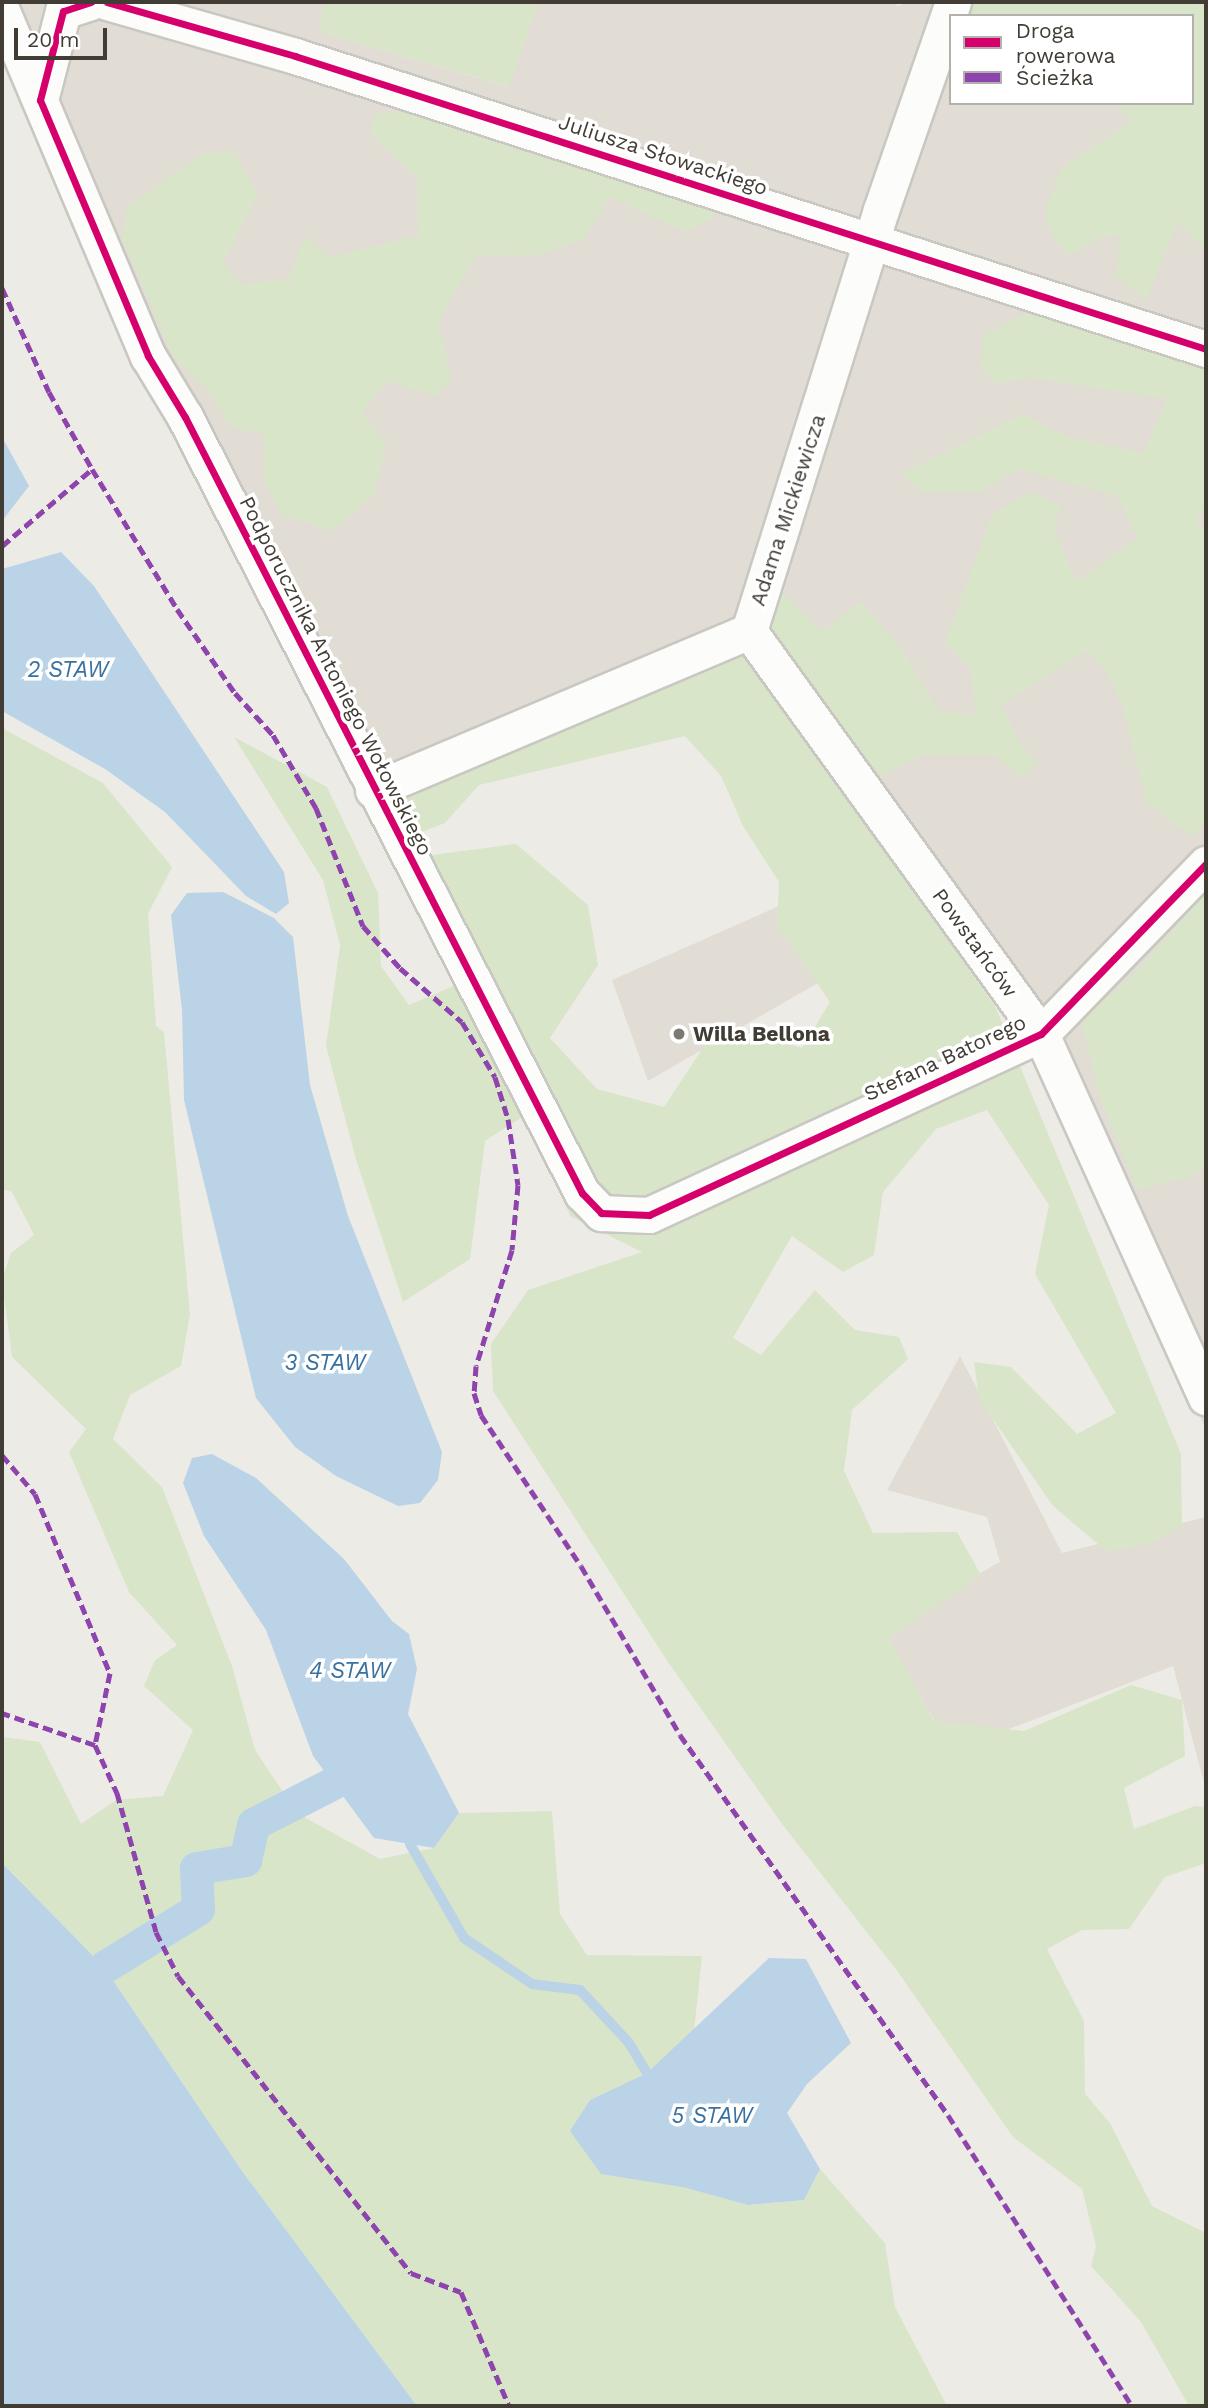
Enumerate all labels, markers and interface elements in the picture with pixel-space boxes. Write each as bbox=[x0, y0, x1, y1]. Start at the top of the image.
scale bar bbox=[18, 14, 110, 58]
legend bbox=[949, 14, 1194, 105]
text: Droga rowerowa bbox=[1016, 18, 1115, 68]
text: 20 m bbox=[27, 27, 79, 52]
text: Ścieżka bbox=[1016, 65, 1094, 90]
street label: Juliusza Słowackiego bbox=[555, 109, 771, 201]
street label: Adama Mickiewicza bbox=[745, 411, 831, 609]
street label: Podporucznika Antoniego Wołowskiego bbox=[234, 491, 438, 861]
water label: 2 STAW bbox=[27, 656, 109, 684]
street label: Powstańców bbox=[927, 884, 1023, 1002]
street label: Stefana Batorego bbox=[860, 1009, 1030, 1107]
place label: Willa Bellona bbox=[693, 1021, 830, 1047]
marker: Willa Bellona bbox=[671, 1026, 687, 1042]
water label: 3 STAW bbox=[284, 1349, 366, 1377]
water label: 4 STAW bbox=[309, 1657, 391, 1685]
water label: 5 STAW bbox=[671, 2102, 753, 2130]

